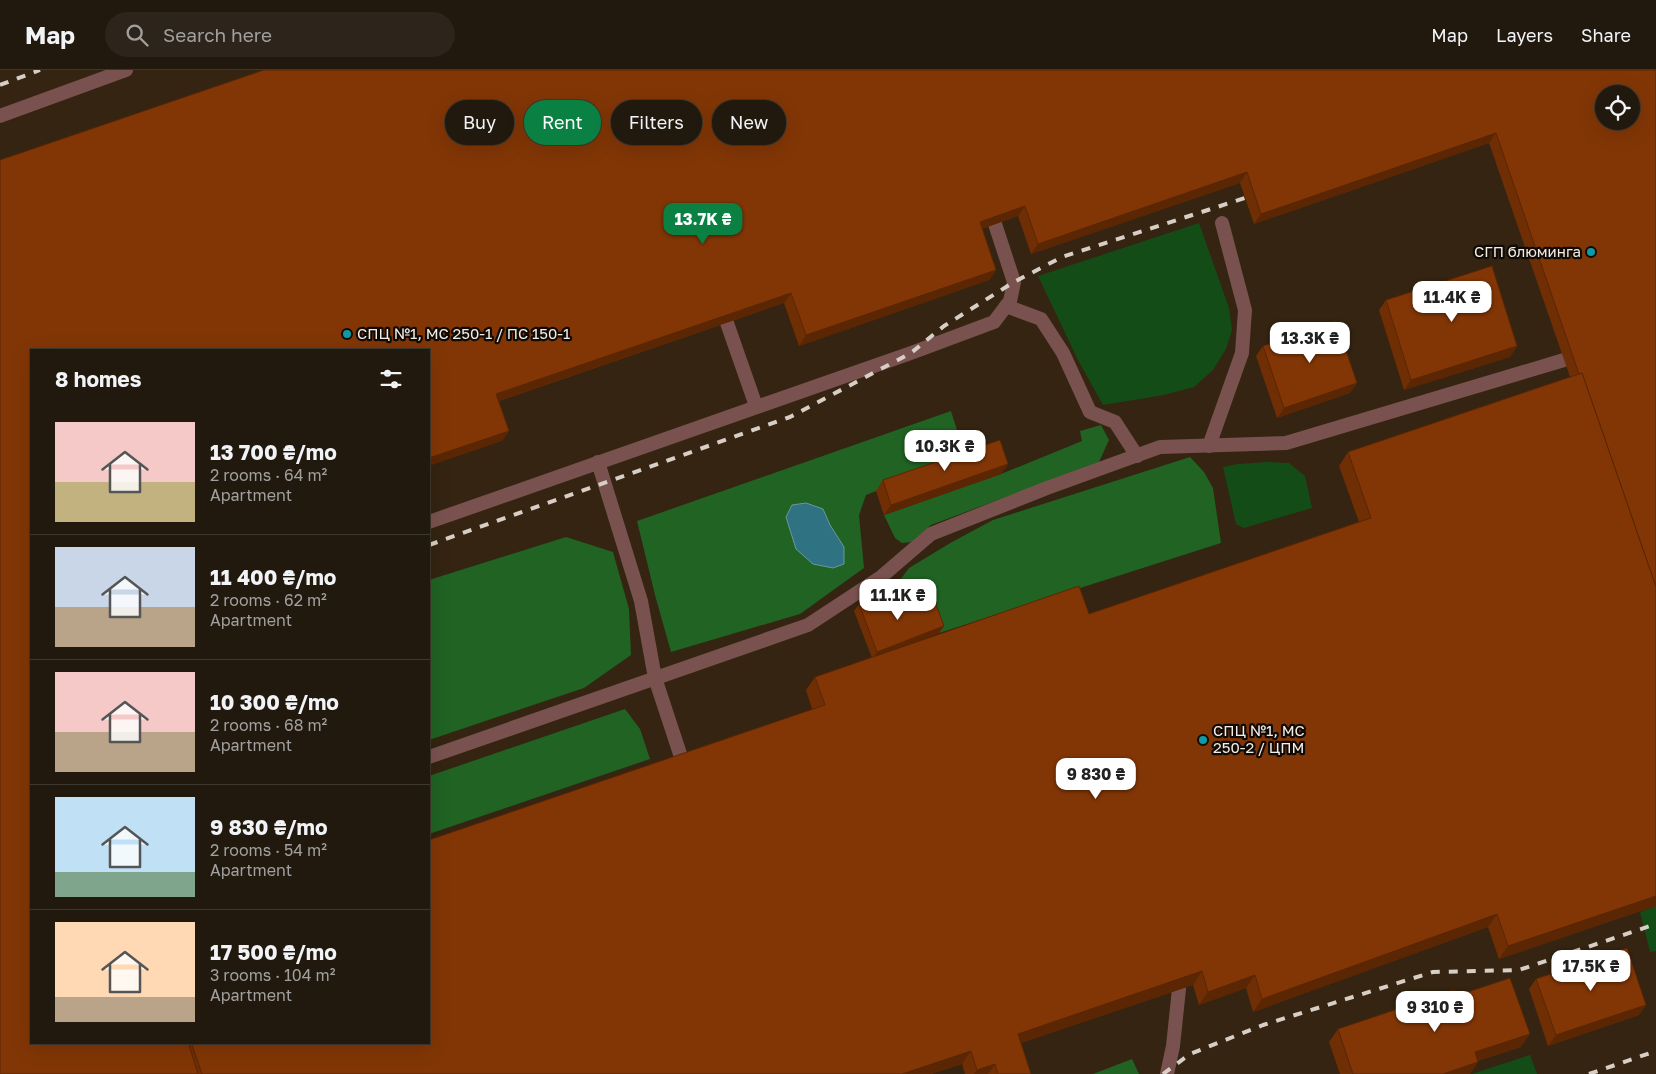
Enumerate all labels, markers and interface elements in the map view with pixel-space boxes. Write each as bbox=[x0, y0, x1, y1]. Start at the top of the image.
search box bbox=[105, 12, 455, 57]
text: Map bbox=[25, 20, 75, 49]
icon: search bbox=[123, 21, 151, 49]
text: Search here bbox=[163, 23, 272, 46]
text: Map bbox=[1431, 24, 1468, 46]
text: Layers bbox=[1496, 24, 1553, 46]
text: Share bbox=[1581, 24, 1631, 46]
map controls bbox=[1595, 85, 1640, 130]
button: locate bbox=[1595, 85, 1640, 130]
chip: Buy bbox=[445, 100, 514, 145]
chip: Rent bbox=[524, 100, 601, 145]
chip: Filters bbox=[611, 100, 702, 145]
chip: New bbox=[712, 100, 786, 145]
pin: 13.7K ₴ bbox=[657, 202, 749, 245]
text: 13.7K ₴ bbox=[674, 209, 732, 229]
place label: СГП блюминга bbox=[1474, 242, 1581, 260]
marker: СГП блюминга bbox=[1585, 246, 1597, 258]
pin: 11.4K ₴ bbox=[1406, 280, 1498, 323]
text: 11.4K ₴ bbox=[1424, 287, 1480, 307]
pin: 13.3K ₴ bbox=[1264, 322, 1356, 364]
place label: СПЦ №1, МС 250-1 / ПС 150-1 bbox=[357, 324, 570, 342]
marker: СПЦ №1, МС 250-1 / ПС 150-1 bbox=[341, 328, 353, 340]
text: 13.3K ₴ bbox=[1281, 328, 1339, 348]
icon: filters bbox=[377, 365, 405, 393]
text: 8 homes bbox=[55, 366, 142, 392]
pin: 10.3K ₴ bbox=[899, 430, 991, 472]
text: 10.3K ₴ bbox=[916, 436, 974, 456]
text: 13 700 ₴/mo bbox=[210, 439, 337, 465]
icon: home bbox=[95, 442, 155, 502]
text: 2 rooms · 64 m² bbox=[210, 465, 327, 485]
text: Apartment bbox=[210, 485, 292, 505]
text: 11 400 ₴/mo bbox=[210, 564, 336, 590]
icon: home bbox=[95, 567, 155, 627]
pin: 11.1K ₴ bbox=[852, 578, 944, 621]
text: 11.1K ₴ bbox=[870, 585, 926, 605]
text: 2 rooms · 62 m² bbox=[210, 590, 327, 610]
text: Apartment bbox=[210, 610, 292, 630]
text: 10 300 ₴/mo bbox=[210, 689, 339, 715]
icon: home bbox=[95, 692, 155, 752]
text: 2 rooms · 68 m² bbox=[210, 715, 327, 735]
place label: СПЦ №1, МС 250-2 / ЦПМ bbox=[1213, 721, 1305, 756]
marker: СПЦ №1, МС 250-2 / ЦПМ bbox=[1197, 734, 1209, 746]
text: Apartment bbox=[210, 735, 292, 755]
pin: 9 830 ₴ bbox=[1050, 758, 1142, 800]
text: 9 830 ₴ bbox=[1067, 764, 1125, 784]
text: 9 830 ₴/mo bbox=[210, 814, 328, 840]
icon: home bbox=[95, 817, 155, 877]
text: 2 rooms · 54 m² bbox=[210, 840, 327, 860]
text: Apartment bbox=[210, 860, 292, 880]
text: 17 500 ₴/mo bbox=[210, 939, 337, 965]
icon: home bbox=[95, 942, 155, 1002]
pin: 17.5K ₴ bbox=[1545, 950, 1637, 992]
text: 17.5K ₴ bbox=[1562, 956, 1620, 976]
text: 3 rooms · 104 m² bbox=[210, 965, 335, 985]
text: Apartment bbox=[210, 985, 292, 1005]
pin: 9 310 ₴ bbox=[1389, 990, 1481, 1033]
text: 9 310 ₴ bbox=[1407, 997, 1463, 1017]

